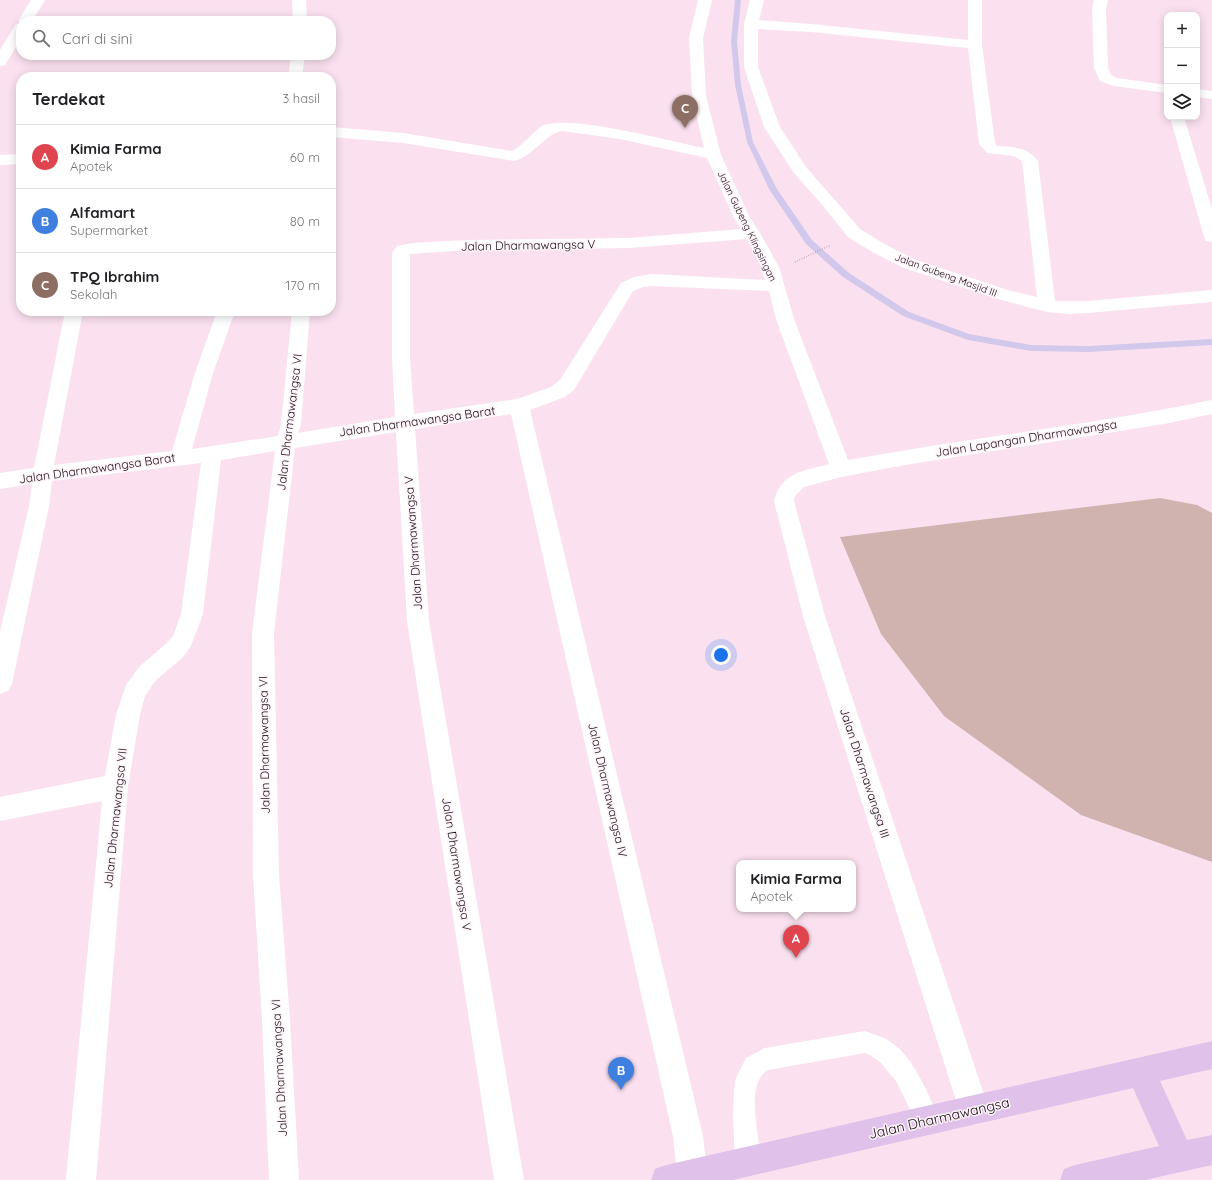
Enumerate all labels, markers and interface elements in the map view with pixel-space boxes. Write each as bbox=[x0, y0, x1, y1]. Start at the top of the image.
map controls bbox=[1164, 12, 1200, 120]
button: + bbox=[1164, 12, 1200, 48]
search box bbox=[16, 16, 336, 60]
icon: search bbox=[30, 27, 52, 49]
text: Cari di sini bbox=[62, 29, 133, 48]
button: − bbox=[1164, 48, 1200, 84]
button: layers bbox=[1164, 84, 1200, 120]
text: Terdekat bbox=[32, 88, 106, 109]
text: 3 hasil bbox=[283, 90, 320, 106]
pin: C bbox=[672, 95, 698, 128]
text: Kimia Farma bbox=[70, 139, 162, 158]
text: A bbox=[41, 149, 49, 165]
text: 60 m bbox=[290, 149, 320, 165]
text: Apotek bbox=[70, 158, 113, 174]
street label: Jalan Gubeng Klingsingan bbox=[715, 169, 779, 283]
text: Alfamart bbox=[70, 203, 136, 222]
text: B bbox=[41, 213, 49, 229]
text: 80 m bbox=[290, 213, 320, 229]
text: Supermarket bbox=[70, 222, 148, 238]
street label: Jalan Dharmawangsa V bbox=[460, 236, 596, 254]
street label: Jalan Gubeng Masjid III bbox=[893, 250, 999, 300]
text: TPQ Ibrahim bbox=[70, 267, 159, 286]
text: C bbox=[41, 277, 49, 293]
text: 170 m bbox=[285, 277, 320, 293]
text: Sekolah bbox=[70, 286, 117, 302]
street label: Jalan Dharmawangsa VI bbox=[273, 353, 305, 491]
street label: Jalan Dharmawangsa Barat bbox=[338, 403, 496, 439]
street label: Jalan Lapangan Dharmawangsa bbox=[934, 416, 1118, 460]
street label: Jalan Dharmawangsa Barat bbox=[18, 450, 176, 486]
street label: Jalan Dharmawangsa V bbox=[401, 475, 425, 611]
your location bbox=[711, 645, 731, 665]
street label: Jalan Dharmawangsa VI bbox=[255, 676, 273, 814]
street label: Jalan Dharmawangsa III bbox=[837, 706, 893, 840]
street label: Jalan Dharmawangsa IV bbox=[585, 721, 631, 859]
street label: Jalan Dharmawangsa VII bbox=[100, 747, 130, 889]
street label: Jalan Dharmawangsa V bbox=[439, 796, 475, 932]
popup bbox=[736, 860, 856, 912]
text: Kimia Farma bbox=[750, 869, 842, 888]
text: Apotek bbox=[750, 888, 793, 904]
pin: A bbox=[783, 925, 809, 958]
street label: Jalan Dharmawangsa VI bbox=[268, 999, 290, 1137]
pin: B bbox=[608, 1057, 634, 1090]
street label: Jalan Dharmawangsa bbox=[867, 1093, 1011, 1143]

